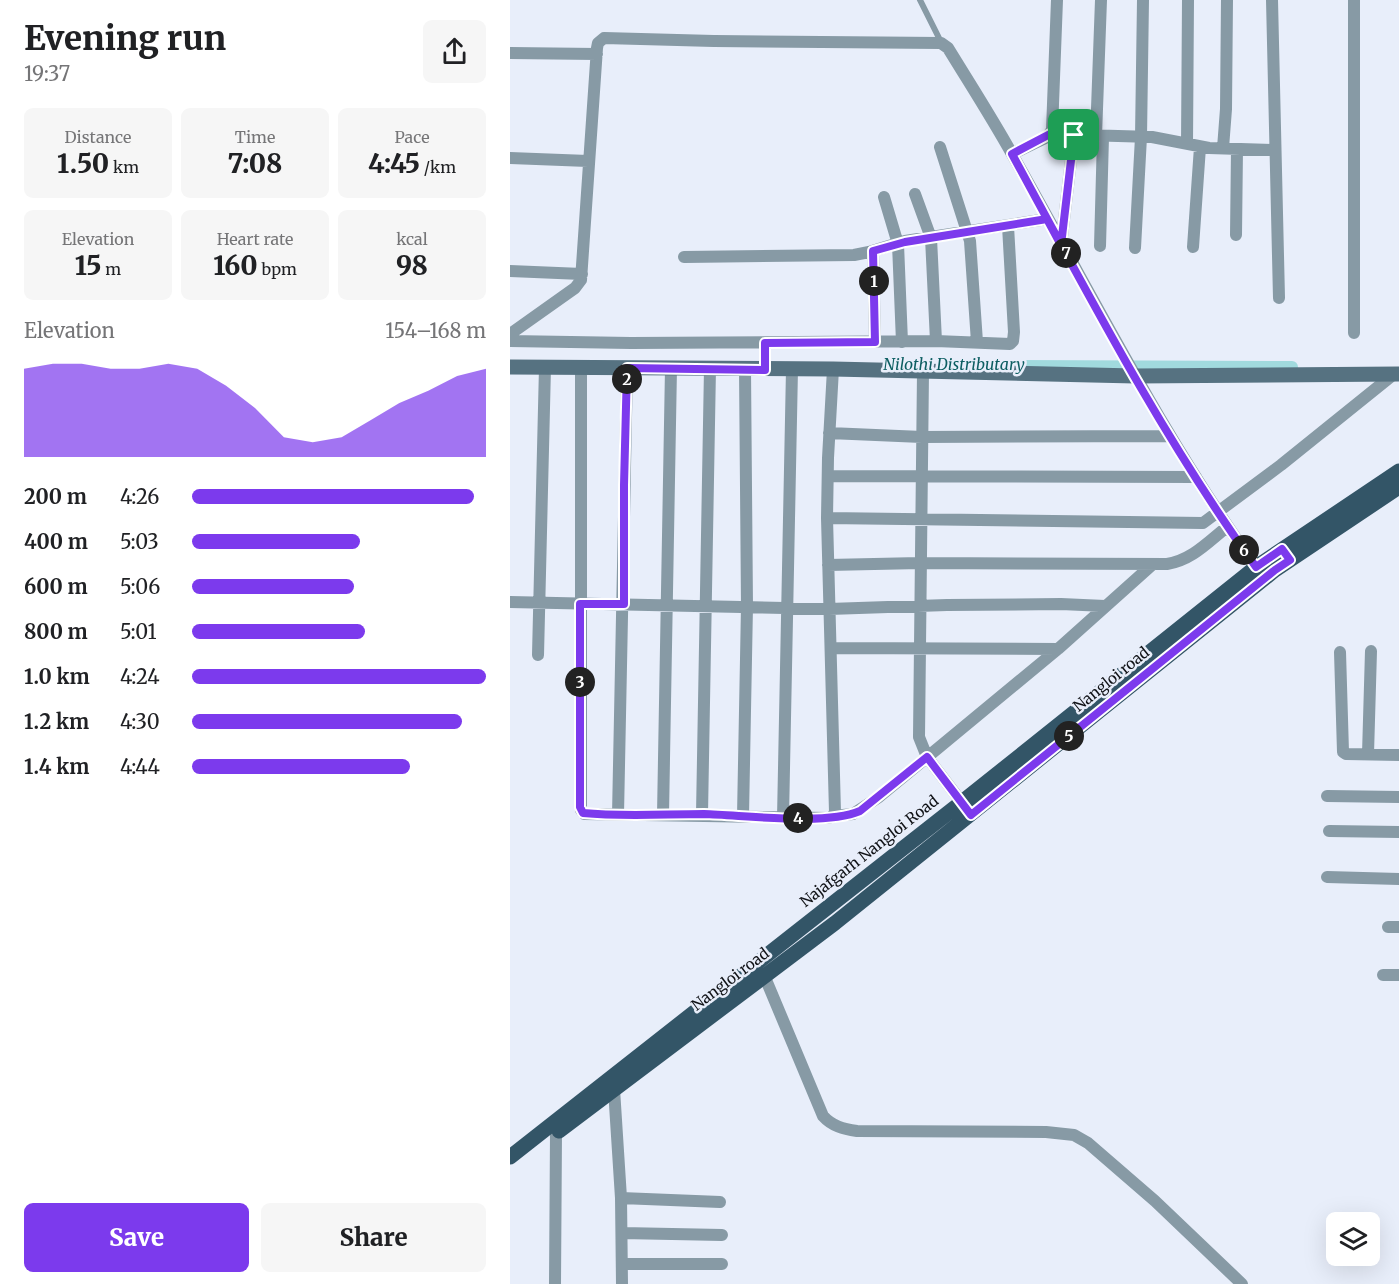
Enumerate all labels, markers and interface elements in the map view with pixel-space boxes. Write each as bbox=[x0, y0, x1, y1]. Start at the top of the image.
text: Evening run bbox=[24, 18, 226, 59]
button: share bbox=[423, 20, 486, 83]
text: 19:37 bbox=[24, 61, 70, 86]
pin bbox=[1048, 109, 1099, 160]
icon: arrive bbox=[1057, 118, 1090, 151]
text: Distance bbox=[65, 127, 131, 147]
text: Time bbox=[235, 127, 275, 147]
text: Pace bbox=[395, 127, 430, 147]
text: 1.50 bbox=[57, 147, 109, 180]
text: 7:08 bbox=[228, 147, 282, 180]
text: 4:45 bbox=[368, 147, 420, 180]
text: km bbox=[109, 157, 139, 177]
text: /km bbox=[420, 157, 456, 177]
text: Elevation bbox=[62, 229, 134, 249]
text: Heart rate bbox=[217, 229, 293, 249]
text: kcal bbox=[396, 229, 428, 249]
pin: 7 bbox=[1051, 238, 1081, 268]
text: 7 bbox=[1061, 243, 1071, 263]
text: 15 bbox=[75, 249, 102, 282]
text: 160 bbox=[213, 249, 258, 282]
text: 98 bbox=[396, 249, 428, 282]
text: m bbox=[102, 259, 121, 279]
text: bpm bbox=[258, 259, 297, 279]
pin: 1 bbox=[859, 266, 889, 296]
text: 1 bbox=[870, 271, 878, 291]
text: Elevation bbox=[24, 318, 115, 343]
text: 154–168 m bbox=[385, 318, 486, 343]
water label: Nilothi Distributary bbox=[883, 354, 1025, 374]
pin: 2 bbox=[612, 364, 642, 394]
text: 2 bbox=[622, 369, 632, 389]
text: 200 m bbox=[24, 484, 87, 509]
text: 4:26 bbox=[120, 484, 159, 509]
text: 400 m bbox=[24, 529, 88, 554]
text: 5:03 bbox=[120, 529, 159, 554]
pin: 6 bbox=[1229, 535, 1259, 565]
text: 6 bbox=[1239, 540, 1249, 560]
text: 600 m bbox=[24, 574, 88, 599]
text: 5:06 bbox=[120, 574, 160, 599]
text: 800 m bbox=[24, 619, 88, 644]
text: 5:01 bbox=[120, 619, 157, 644]
street label: Nangloi road bbox=[1069, 643, 1153, 715]
text: 1.0 km bbox=[24, 664, 90, 689]
text: 4:24 bbox=[120, 664, 160, 689]
pin: 3 bbox=[565, 667, 595, 697]
text: 3 bbox=[575, 672, 585, 692]
text: 1.2 km bbox=[24, 709, 89, 734]
text: 4:30 bbox=[120, 709, 160, 734]
pin: 5 bbox=[1054, 721, 1084, 751]
text: 5 bbox=[1064, 726, 1074, 746]
text: 1.4 km bbox=[24, 754, 89, 779]
text: 4:44 bbox=[120, 754, 160, 779]
street label: Najafgarh Nangloi Road bbox=[796, 791, 942, 911]
pin: 4 bbox=[783, 803, 813, 833]
text: 4 bbox=[793, 808, 803, 828]
street label: Nangloi road bbox=[687, 944, 773, 1014]
button: Save bbox=[24, 1203, 249, 1272]
button: Share bbox=[261, 1203, 486, 1272]
map controls bbox=[1326, 1212, 1380, 1266]
button: layers bbox=[1326, 1212, 1380, 1266]

